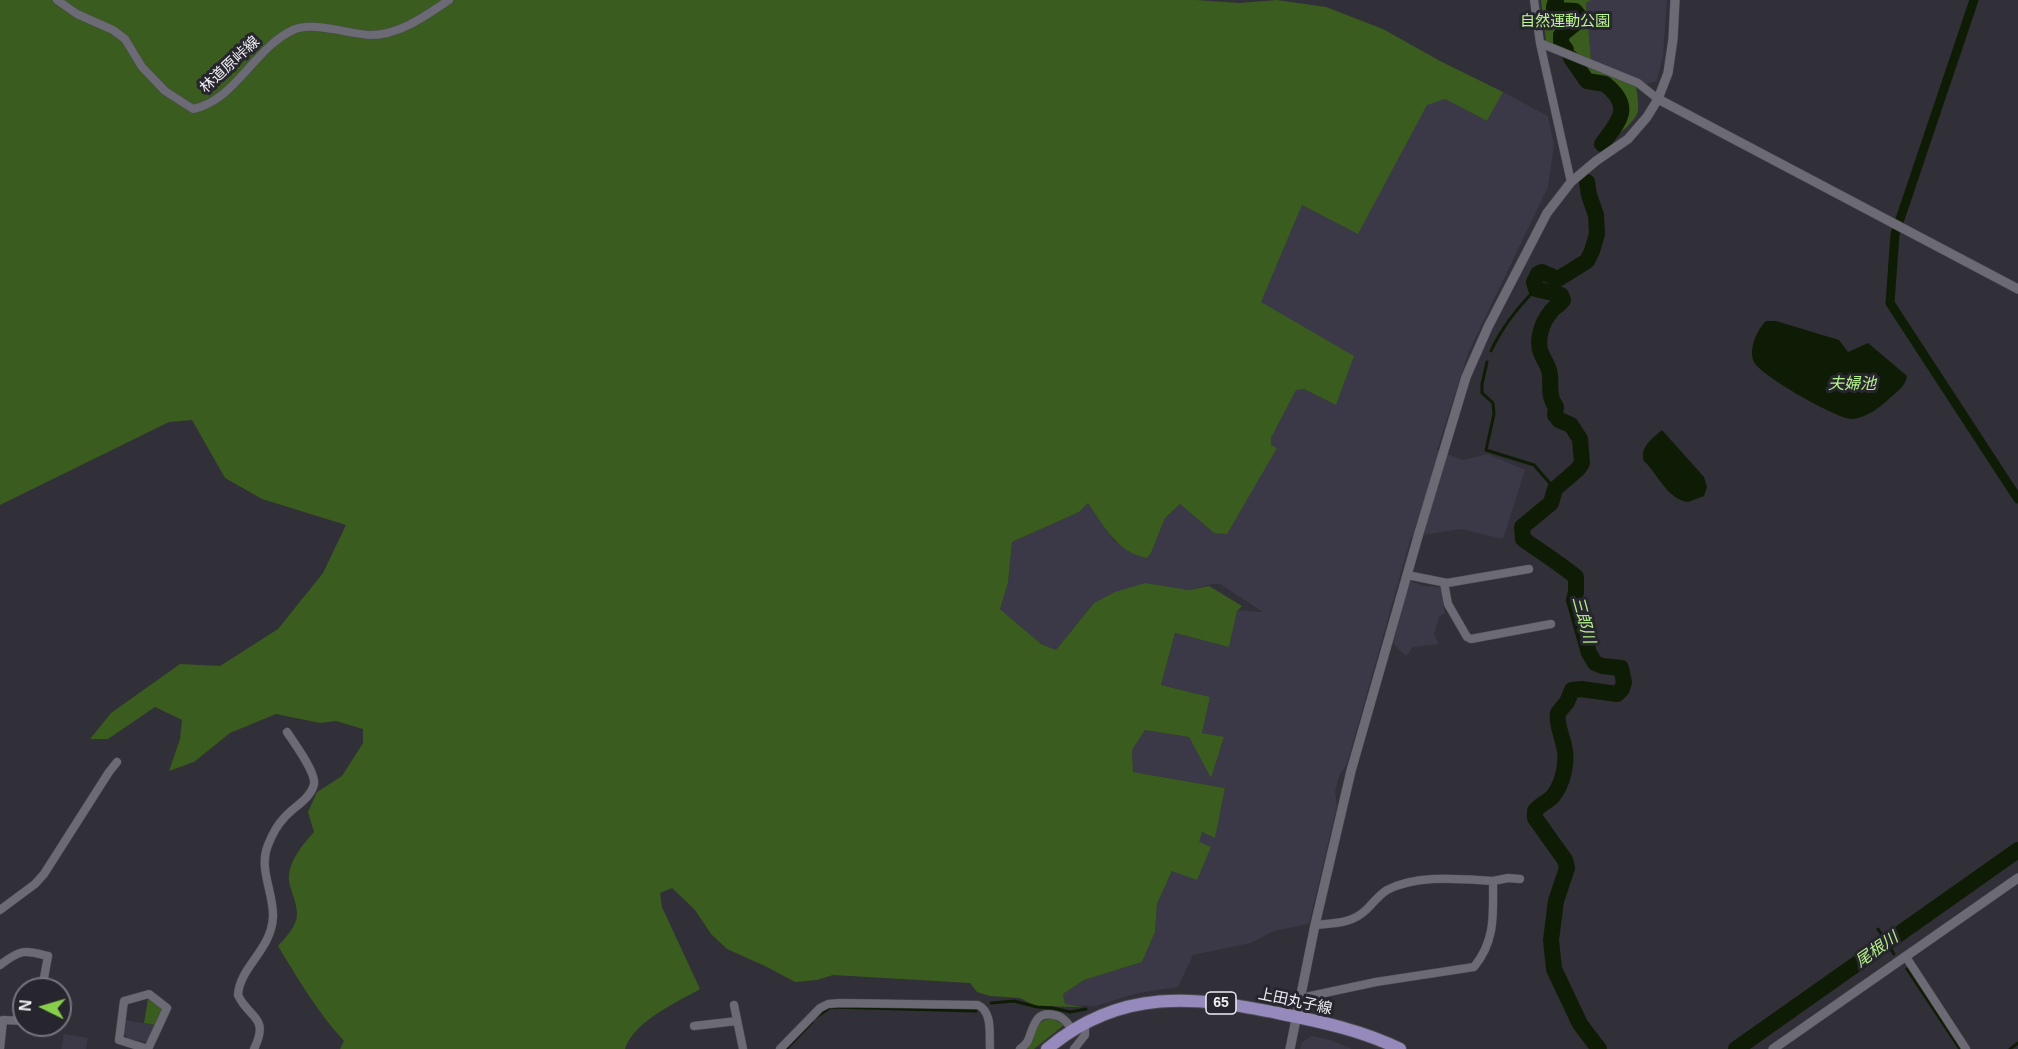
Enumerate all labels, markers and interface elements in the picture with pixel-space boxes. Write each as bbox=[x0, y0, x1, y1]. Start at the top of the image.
park label: 自然運動公園 bbox=[1520, 13, 1610, 31]
street label: 林道原峠線 bbox=[196, 33, 264, 97]
water label: 夫婦池 bbox=[1828, 375, 1876, 395]
water label: 三郎川 bbox=[1568, 594, 1598, 646]
water label: 尾根川 bbox=[1852, 928, 1902, 972]
north arrow bbox=[12, 977, 72, 1037]
street label: 上田丸子線 bbox=[1256, 985, 1334, 1019]
road number: 65 bbox=[1206, 992, 1236, 1014]
text: N bbox=[17, 999, 35, 1012]

